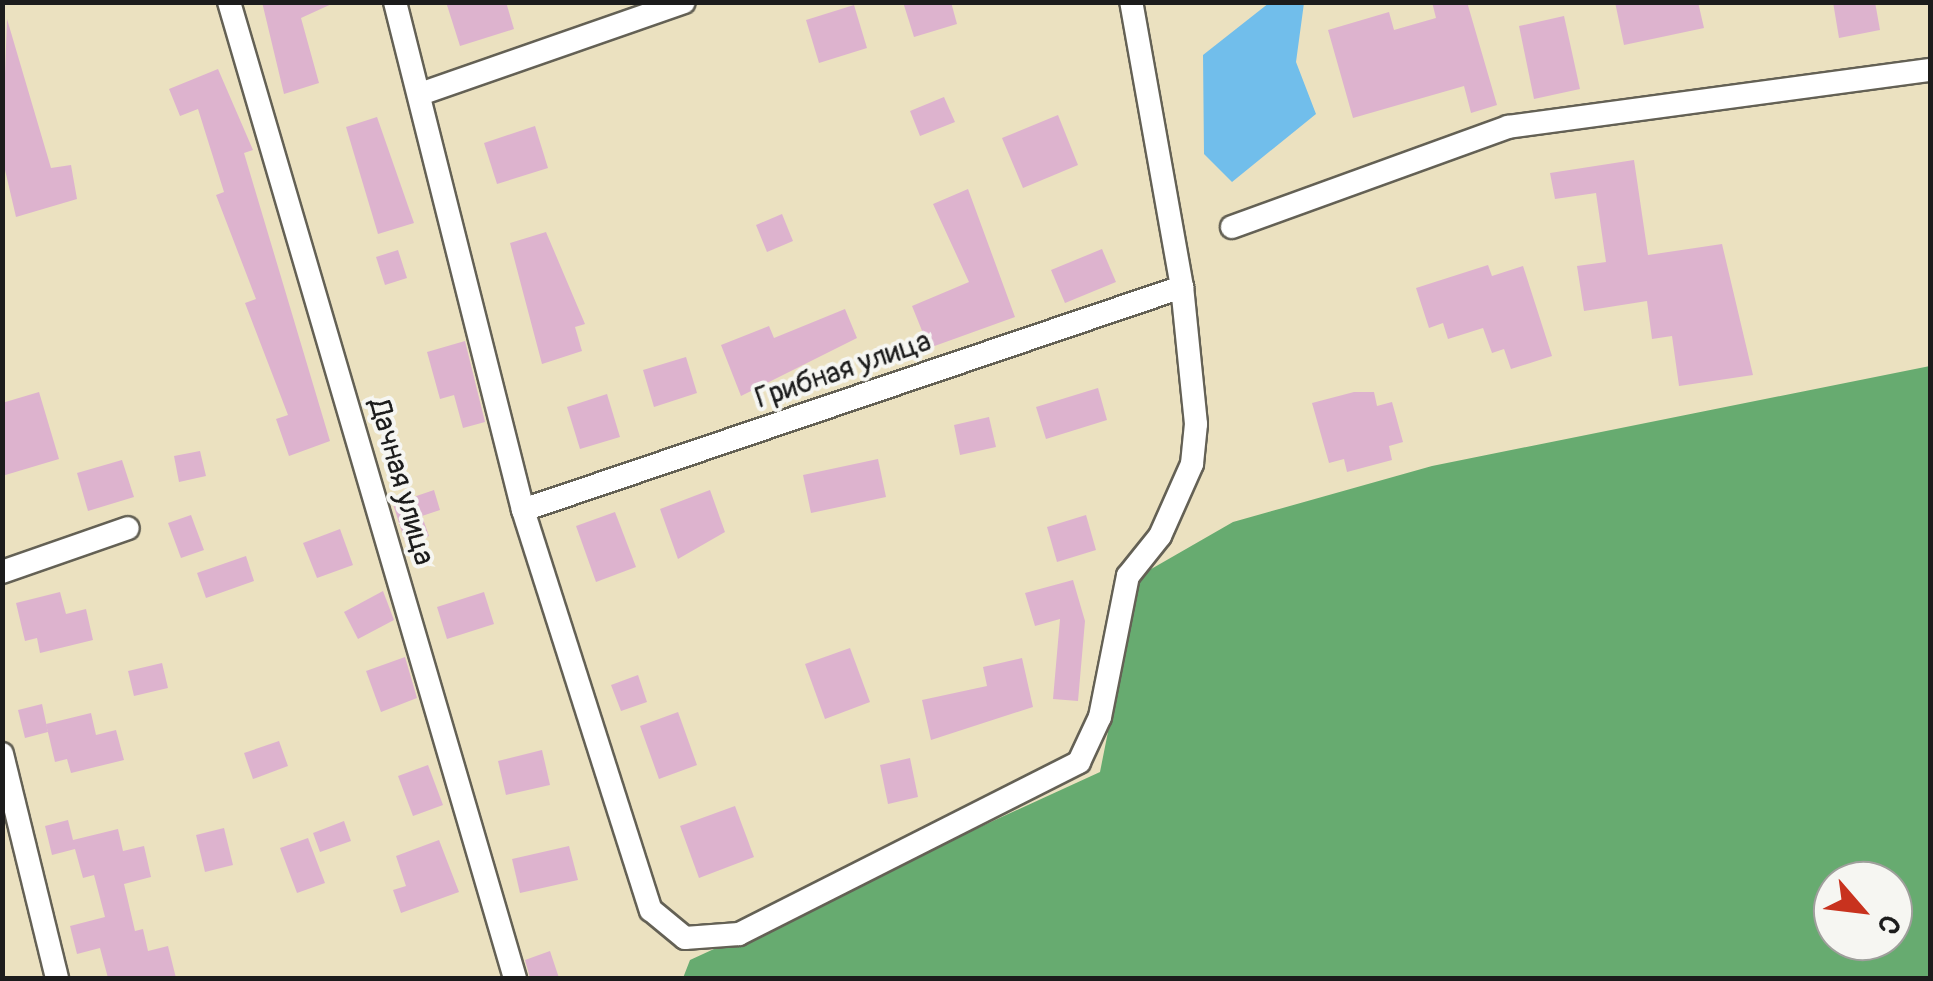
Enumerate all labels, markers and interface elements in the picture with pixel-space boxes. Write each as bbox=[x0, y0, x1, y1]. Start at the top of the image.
street label: Грибная улица bbox=[750, 323, 936, 417]
street label: Дачная улица bbox=[360, 395, 442, 569]
north arrow bbox=[1813, 861, 1913, 961]
text: С bbox=[1869, 909, 1908, 940]

